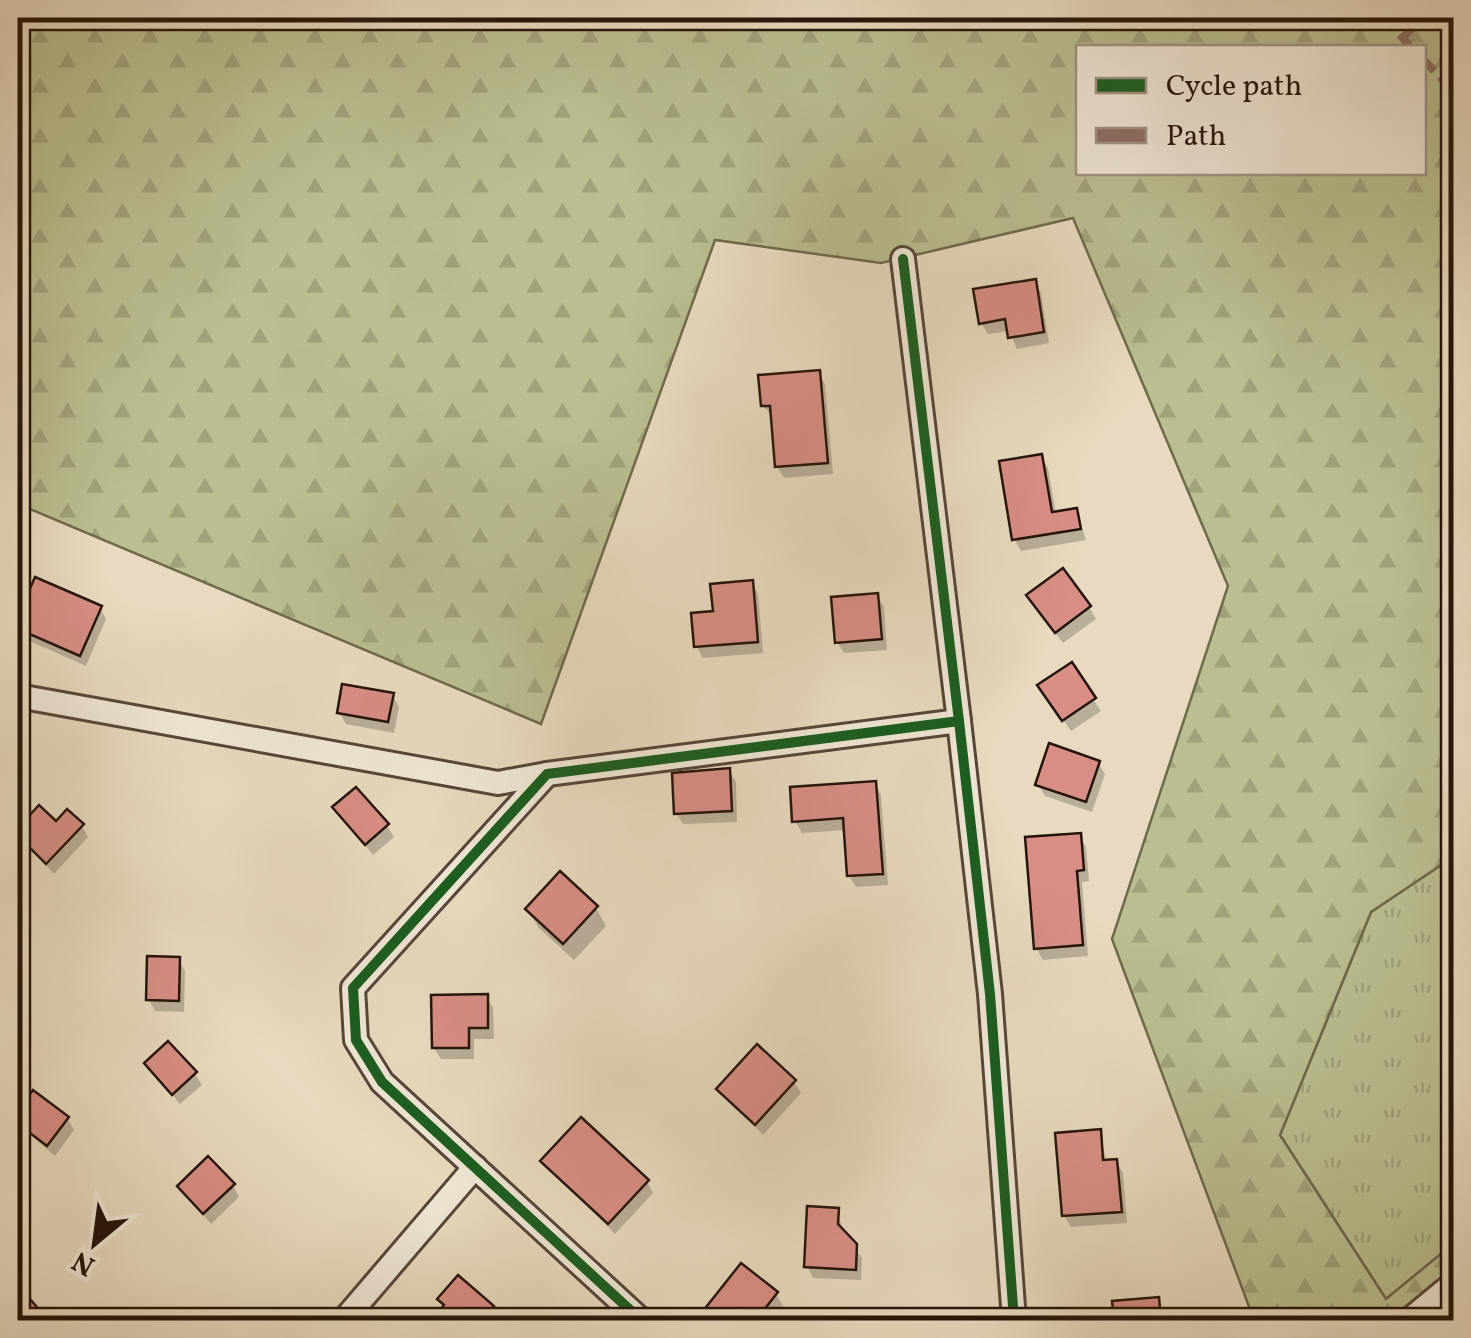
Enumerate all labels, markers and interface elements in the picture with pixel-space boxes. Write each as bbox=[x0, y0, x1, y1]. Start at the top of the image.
legend bbox=[1076, 45, 1426, 175]
text: Cycle path bbox=[1166, 66, 1302, 108]
text: Path bbox=[1166, 116, 1226, 158]
north arrow bbox=[45, 1193, 145, 1293]
text: N bbox=[66, 1241, 102, 1285]

